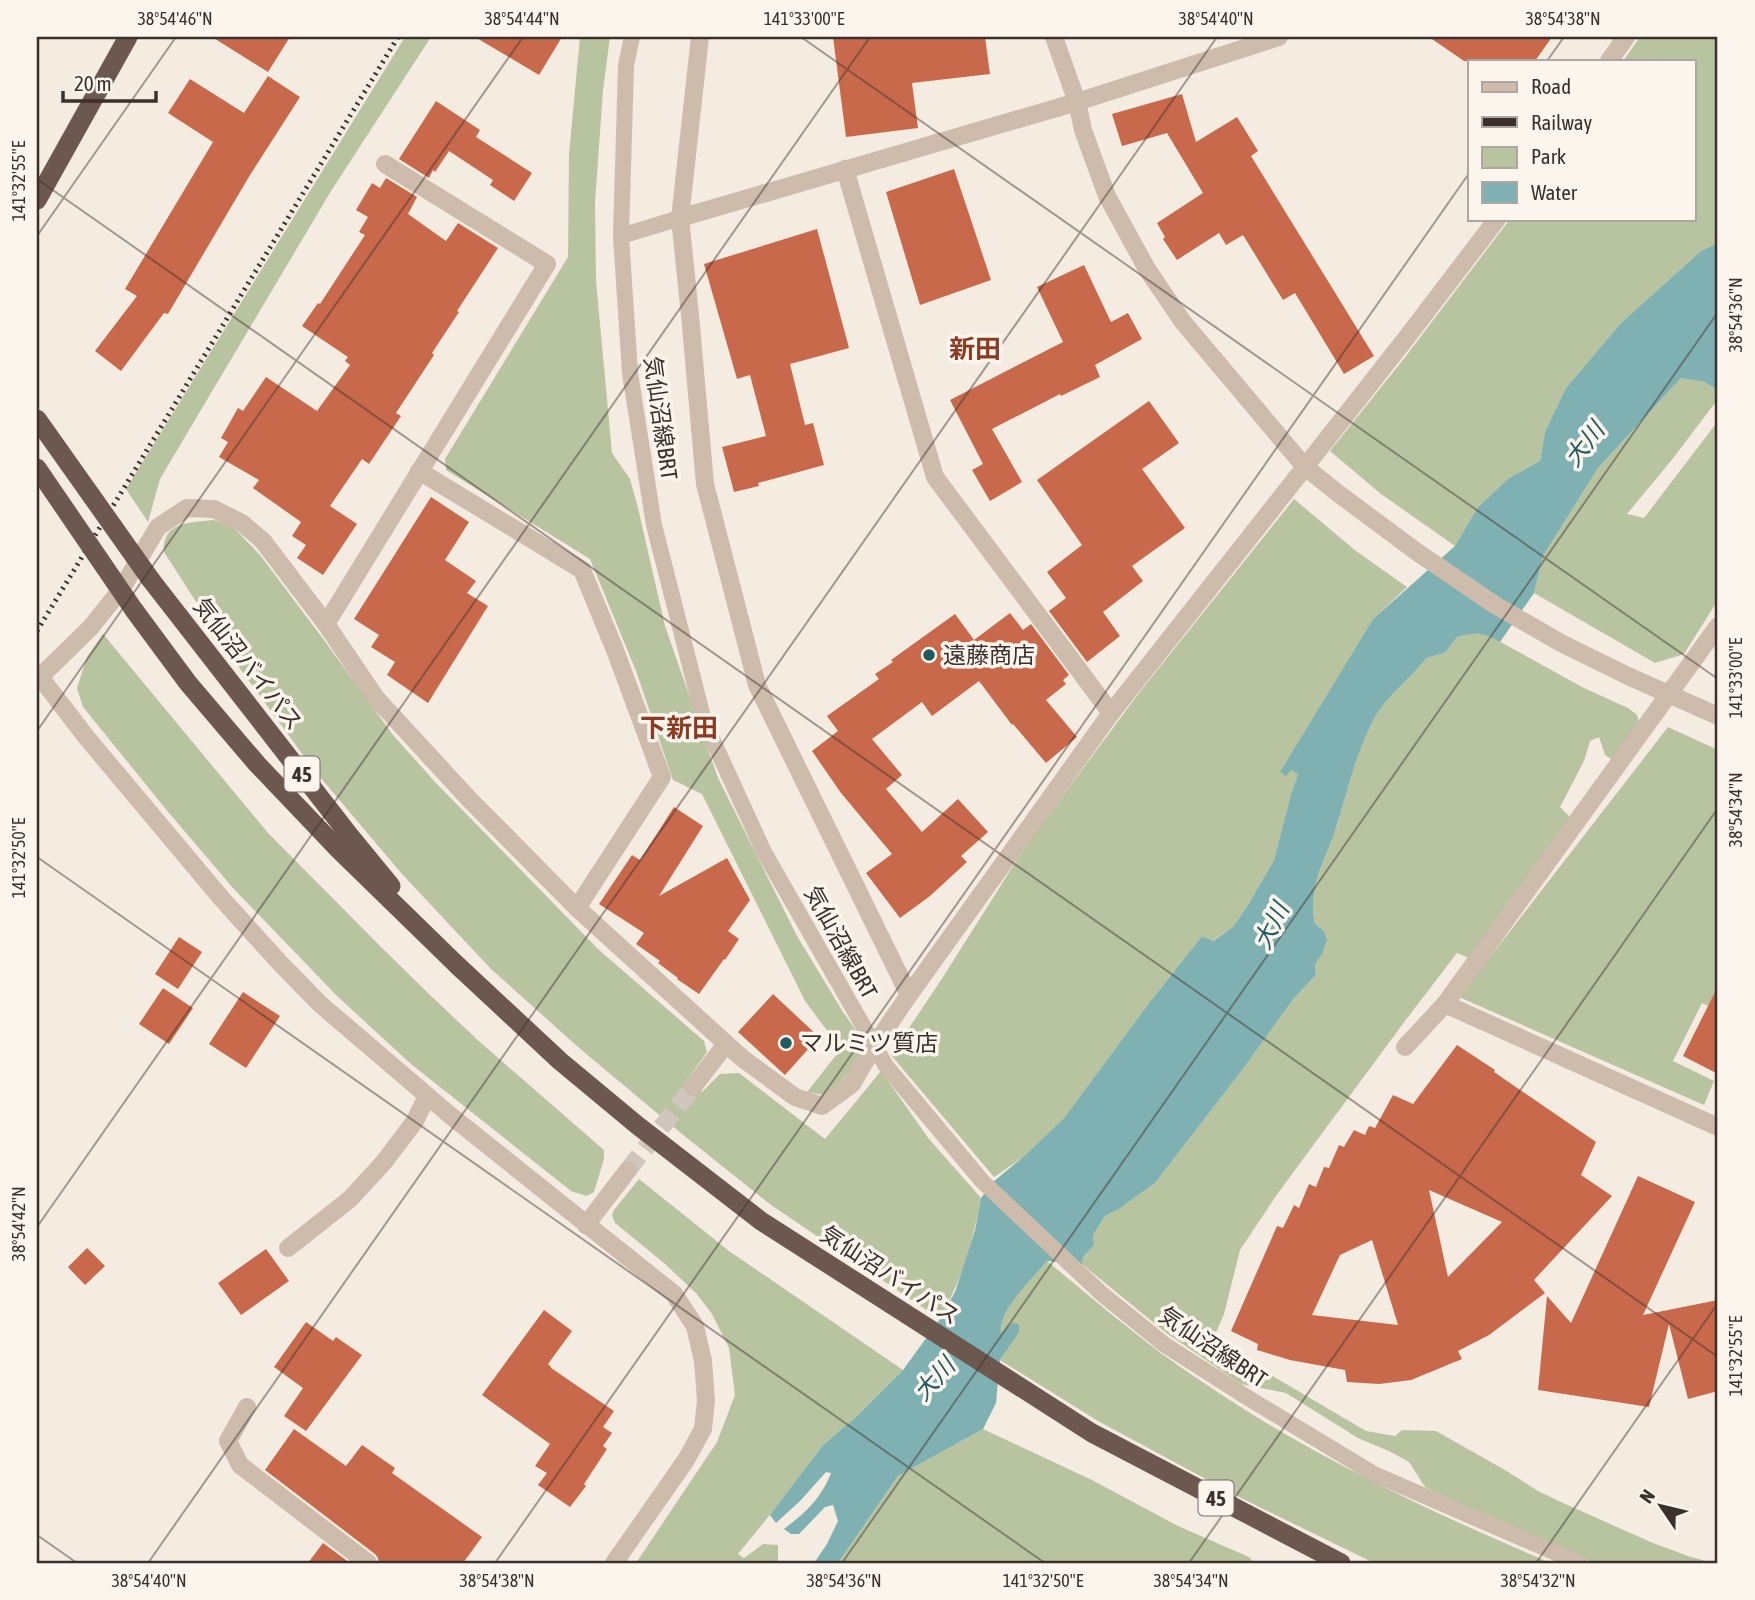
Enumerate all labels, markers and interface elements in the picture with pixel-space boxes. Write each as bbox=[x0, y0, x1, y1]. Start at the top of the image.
text: 38°54'46"N bbox=[137, 8, 213, 29]
text: 38°54'44"N bbox=[484, 8, 560, 29]
text: 141°33'00"E bbox=[764, 8, 845, 29]
text: 38°54'40"N bbox=[1178, 8, 1254, 29]
text: 38°54'38"N bbox=[1525, 8, 1601, 29]
scale bar bbox=[63, 60, 156, 104]
legend bbox=[1468, 60, 1696, 220]
text: 20 m bbox=[74, 71, 112, 95]
text: Road bbox=[1531, 74, 1571, 98]
text: Railway bbox=[1531, 110, 1593, 134]
text: 141°32'55"E bbox=[8, 140, 29, 221]
text: Park bbox=[1531, 144, 1566, 168]
text: Water bbox=[1531, 180, 1578, 204]
text: 38°54'36"N bbox=[1725, 277, 1746, 353]
district label: 新田 bbox=[949, 334, 1001, 364]
street label: 気仙沼線BRT bbox=[639, 355, 683, 481]
water label: 大川 bbox=[1559, 414, 1611, 471]
street label: 気仙沼バイパス bbox=[188, 593, 308, 735]
text: 141°33'00"E bbox=[1725, 637, 1746, 718]
place label: 遠藤商店 bbox=[943, 642, 1035, 668]
marker: 遠藤商店 bbox=[921, 647, 937, 663]
district label: 下新田 bbox=[640, 713, 718, 743]
road number: 45 bbox=[284, 756, 320, 792]
text: 38°54'34"N bbox=[1725, 772, 1746, 848]
text: 141°32'50"E bbox=[8, 817, 29, 898]
street label: 気仙沼線BRT bbox=[799, 881, 883, 1003]
water label: 大川 bbox=[1248, 896, 1295, 953]
place label: マルミツ質店 bbox=[800, 1030, 938, 1056]
marker: マルミツ質店 bbox=[778, 1035, 794, 1051]
text: 38°54'42"N bbox=[8, 1186, 29, 1262]
street label: 気仙沼バイパス bbox=[816, 1220, 964, 1330]
street label: 気仙沼線BRT bbox=[1154, 1301, 1272, 1393]
text: 141°32'55"E bbox=[1725, 1315, 1746, 1396]
water label: 大川 bbox=[908, 1350, 962, 1406]
north arrow bbox=[1626, 1470, 1696, 1540]
road number: 45 bbox=[1198, 1480, 1234, 1516]
text: N bbox=[1635, 1485, 1659, 1507]
text: 38°54'40"N bbox=[111, 1570, 187, 1591]
text: 38°54'38"N bbox=[459, 1570, 535, 1591]
text: 38°54'36"N bbox=[806, 1570, 882, 1591]
text: 141°32'50"E bbox=[1003, 1570, 1084, 1591]
text: 38°54'34"N bbox=[1153, 1570, 1229, 1591]
text: 38°54'32"N bbox=[1500, 1570, 1576, 1591]

